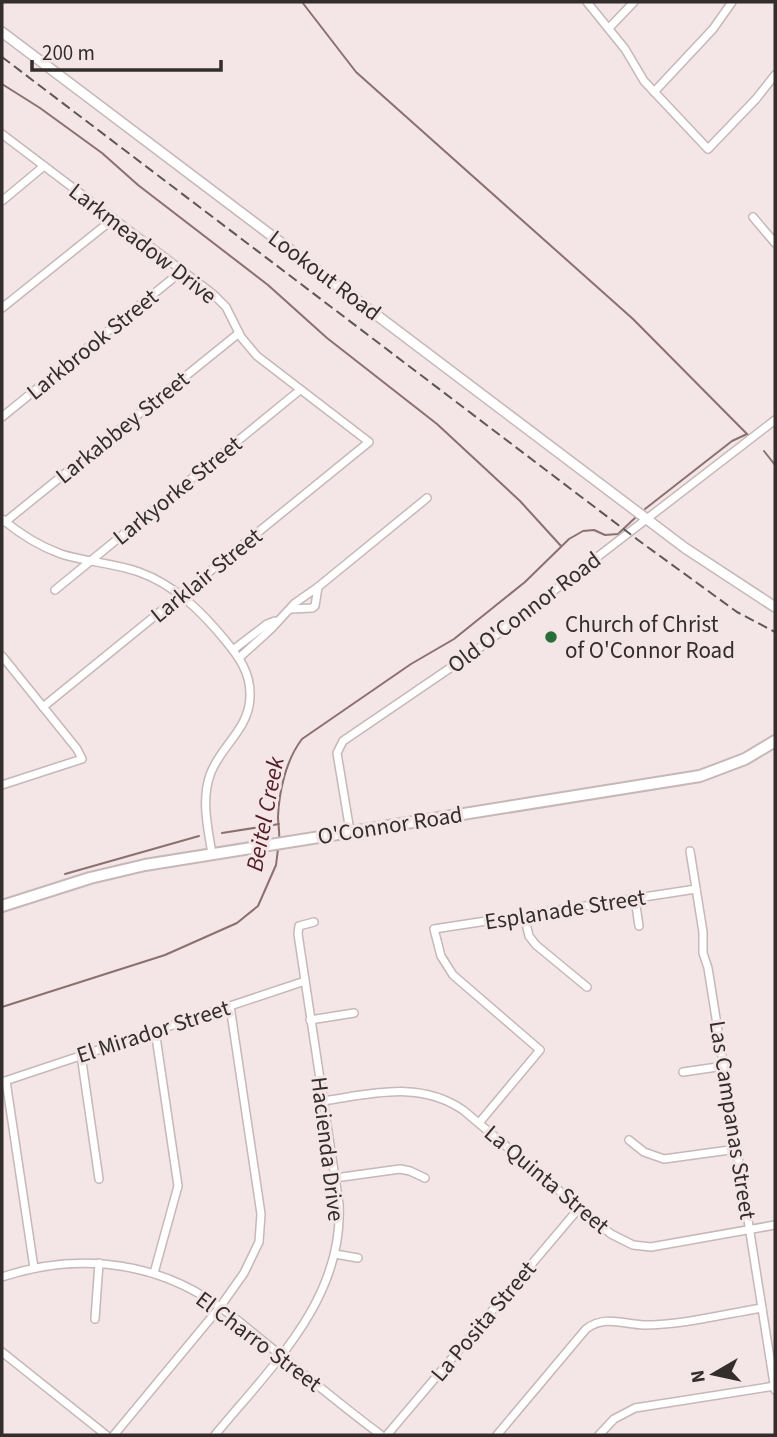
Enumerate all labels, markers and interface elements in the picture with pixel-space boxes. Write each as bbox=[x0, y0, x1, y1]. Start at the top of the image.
scale bar bbox=[32, 28, 220, 72]
text: 200 m bbox=[42, 38, 95, 68]
street label: Larkmeadow Drive bbox=[62, 175, 224, 312]
street label: Lookout Road bbox=[261, 222, 388, 329]
street label: Larkbrook Street bbox=[19, 281, 165, 408]
street label: Larkabbey Street bbox=[48, 363, 196, 492]
street label: Larkyorke Street bbox=[106, 428, 249, 553]
street label: Larklair Street bbox=[143, 520, 270, 631]
street label: Old O'Connor Road bbox=[441, 544, 608, 681]
place label: Church of Christ of O'Connor Road bbox=[565, 608, 735, 667]
marker: Church of Christ of O'Connor Road bbox=[543, 629, 559, 645]
water label: Beitel Creek bbox=[237, 753, 294, 875]
street label: O'Connor Road bbox=[315, 798, 465, 853]
street label: Esplanade Street bbox=[482, 880, 648, 939]
street label: El Mirador Street bbox=[72, 991, 234, 1072]
street label: Las Campanas Street bbox=[700, 1018, 765, 1222]
street label: Hacienda Drive bbox=[302, 1075, 353, 1223]
street label: La Quinta Street bbox=[477, 1117, 617, 1242]
street label: La Posita Street bbox=[423, 1254, 544, 1389]
street label: El Charro Street bbox=[189, 1283, 329, 1400]
north arrow bbox=[679, 1339, 749, 1409]
text: N bbox=[684, 1368, 713, 1385]

